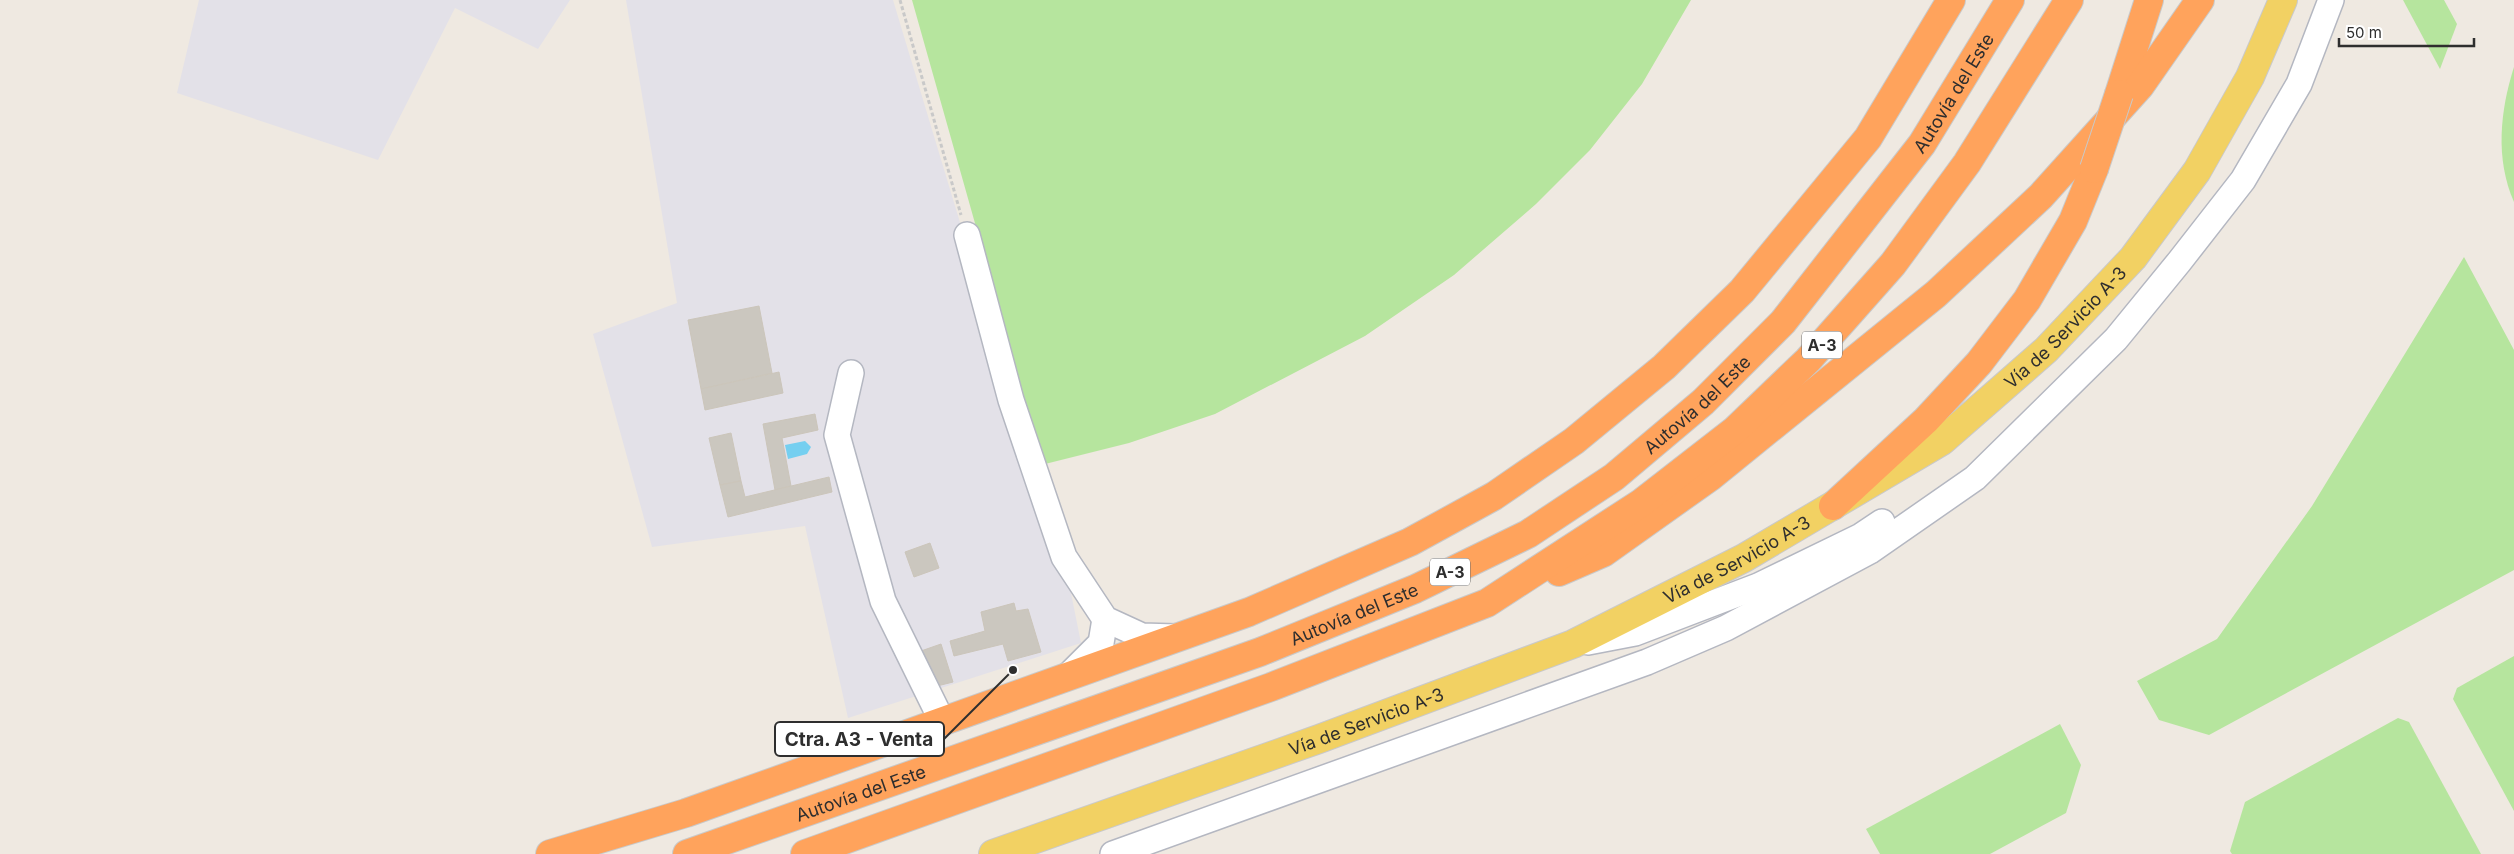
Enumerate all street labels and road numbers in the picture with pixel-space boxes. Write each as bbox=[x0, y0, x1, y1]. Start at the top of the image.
street label: Autovía del Este bbox=[1909, 29, 1998, 157]
street label: Vía de Servicio A-3 bbox=[2000, 262, 2130, 392]
road number: A-3 bbox=[1802, 332, 1842, 358]
street label: Autovía del Este bbox=[1639, 351, 1754, 458]
street label: Vía de Servicio A-3 bbox=[1660, 511, 1814, 607]
road number: A-3 bbox=[1430, 558, 1470, 586]
street label: Autovía del Este bbox=[1287, 578, 1421, 649]
street label: Vía de Servicio A-3 bbox=[1286, 683, 1446, 759]
street label: Autovía del Este bbox=[793, 760, 928, 825]

